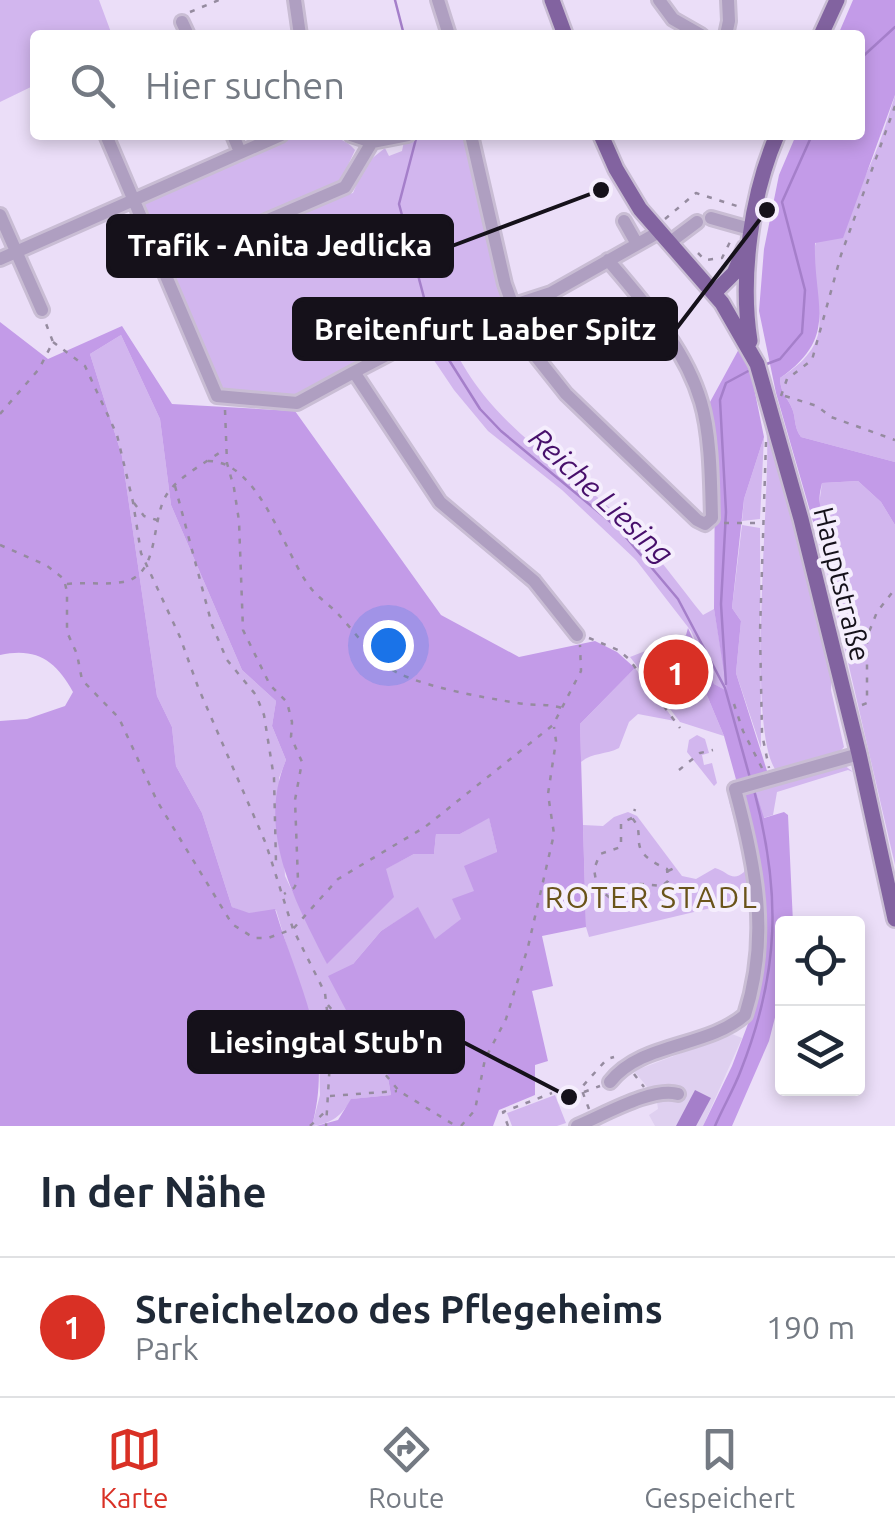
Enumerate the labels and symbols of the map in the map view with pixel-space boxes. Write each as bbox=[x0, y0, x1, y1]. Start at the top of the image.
callout: Trafik - Anita Jedlicka bbox=[108, 216, 452, 276]
text: Trafik - Anita Jedlicka bbox=[128, 228, 432, 262]
callout: Breitenfurt Laaber Spitz bbox=[294, 299, 676, 359]
text: Breitenfurt Laaber Spitz bbox=[314, 312, 656, 346]
water label: Reiche Liesing bbox=[523, 420, 680, 570]
street label: Hauptstraße bbox=[808, 504, 877, 664]
your location bbox=[363, 620, 414, 671]
pin: 1 bbox=[644, 634, 708, 710]
district label: ROTER STADL bbox=[545, 880, 759, 914]
callout: Liesingtal Stub'n bbox=[189, 1012, 463, 1072]
text: Liesingtal Stub'n bbox=[209, 1025, 443, 1059]

